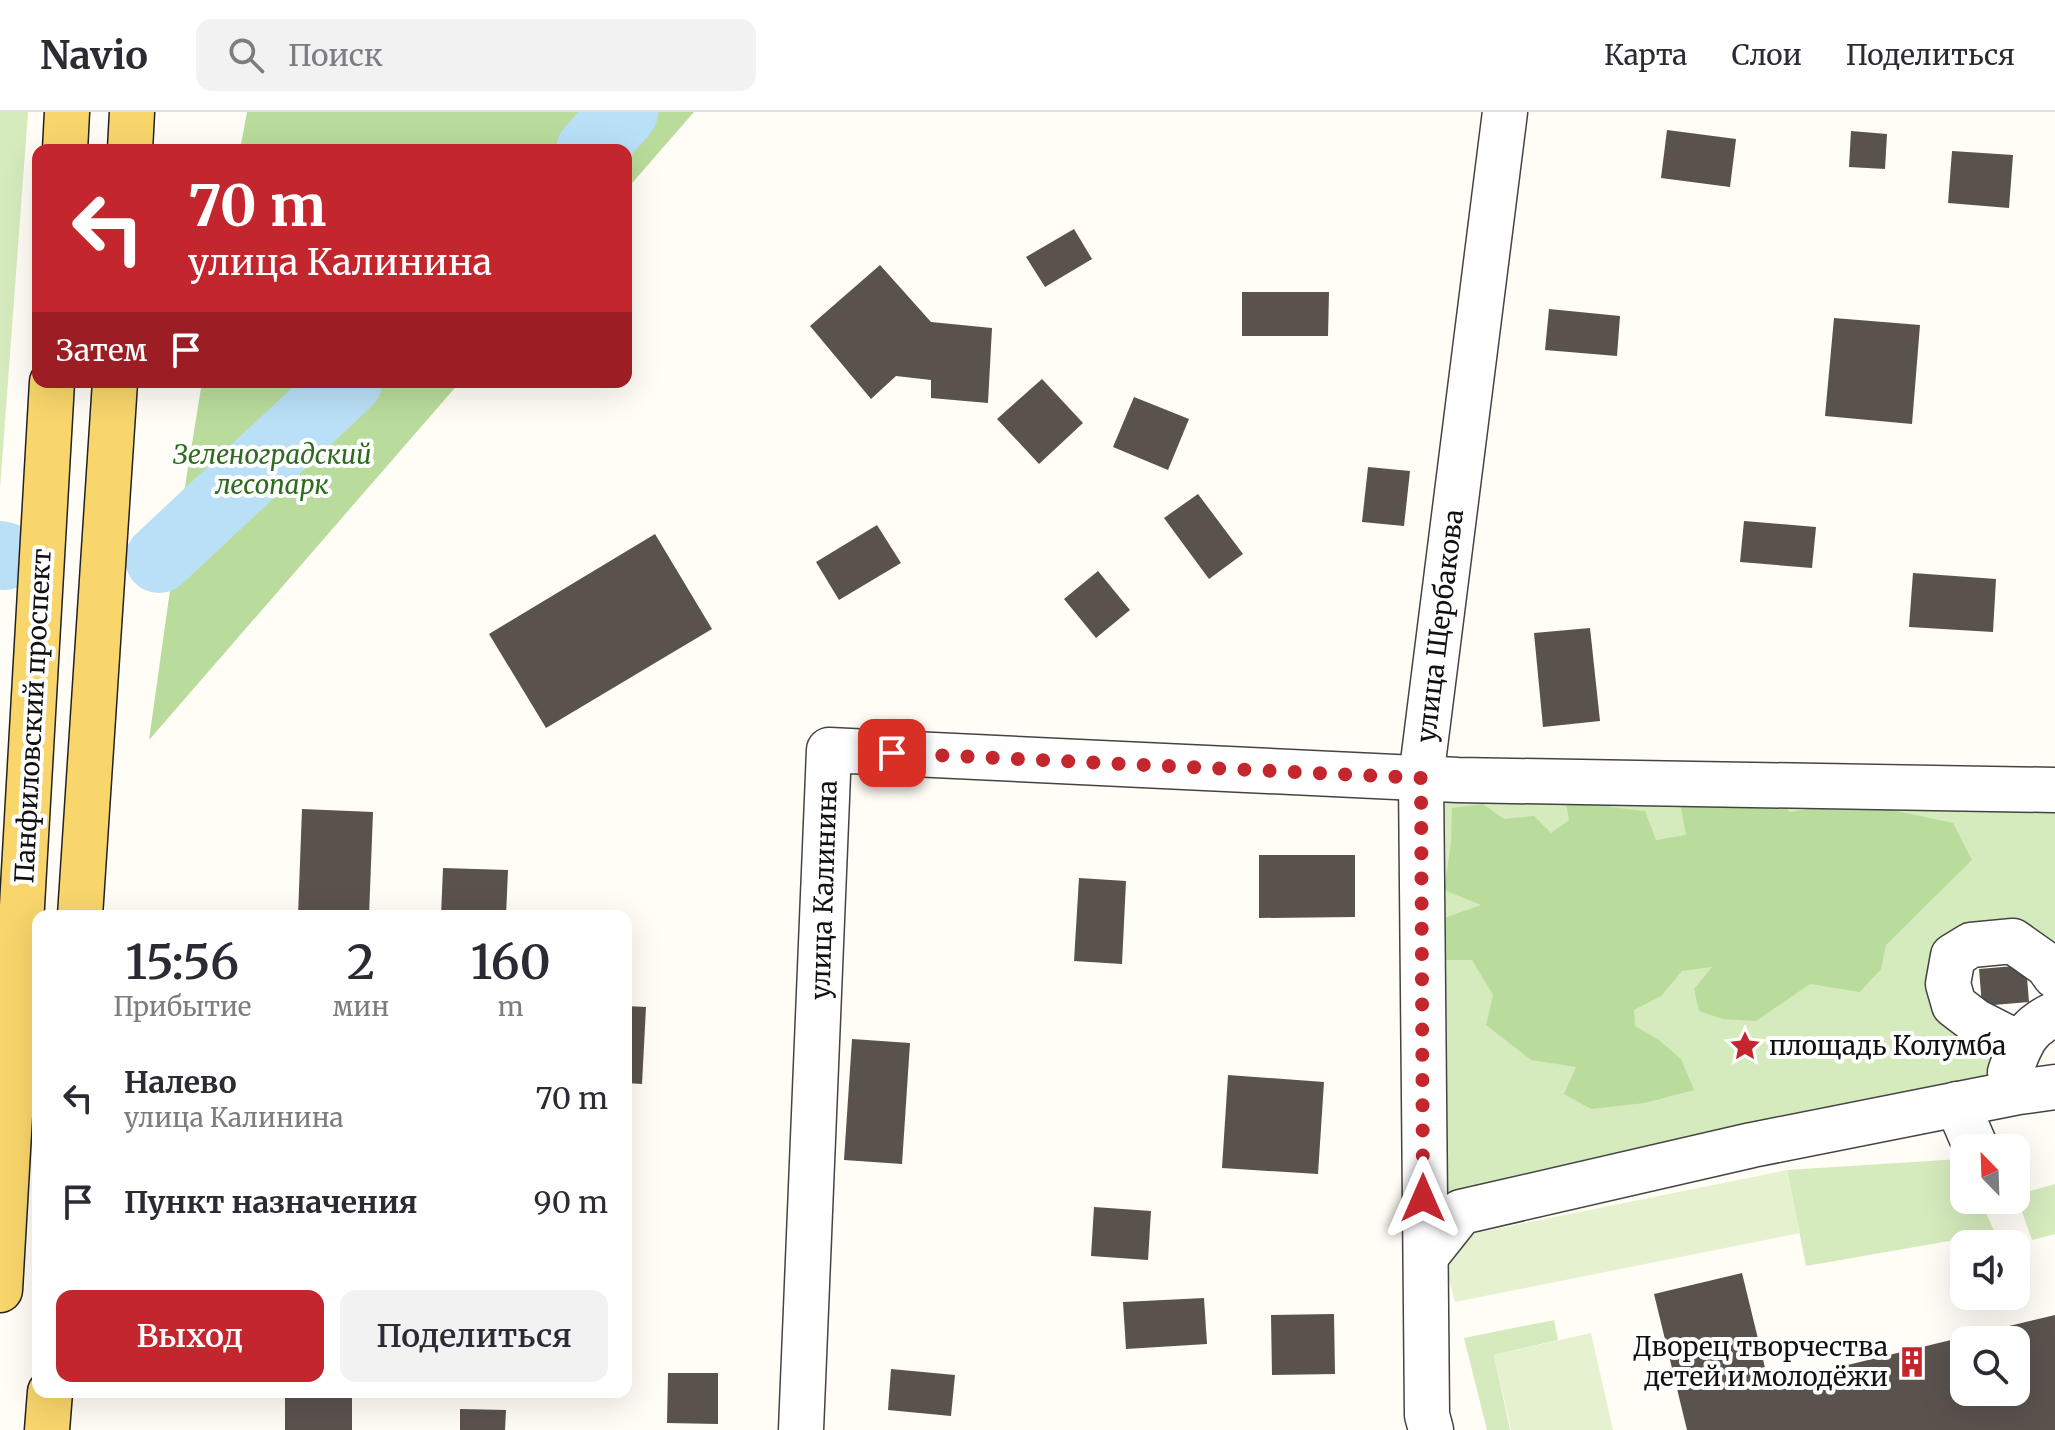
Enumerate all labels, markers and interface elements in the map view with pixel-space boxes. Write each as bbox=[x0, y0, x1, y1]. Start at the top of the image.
search box bbox=[196, 19, 756, 91]
text: Navio bbox=[40, 32, 148, 79]
icon: search bbox=[224, 33, 268, 77]
text: Поиск bbox=[288, 36, 383, 74]
text: Карта bbox=[1604, 37, 1687, 73]
text: Слои bbox=[1731, 37, 1802, 73]
text: Поделиться bbox=[1846, 37, 2015, 73]
text: 70 m bbox=[188, 171, 326, 241]
icon: left bbox=[56, 176, 160, 280]
text: улица Калинина bbox=[188, 240, 492, 285]
icon: arrive bbox=[164, 328, 208, 372]
text: Затем bbox=[56, 331, 148, 369]
park label: Зеленоградский лесопарк bbox=[173, 438, 372, 501]
street label: улица Щербакова bbox=[1409, 507, 1470, 744]
street label: Панфиловский проспект bbox=[7, 548, 58, 884]
pin bbox=[858, 719, 926, 787]
icon: arrive bbox=[870, 731, 914, 775]
street label: улица Калинина bbox=[803, 780, 844, 1000]
text: 15:56 bbox=[125, 932, 239, 992]
text: 2 bbox=[347, 932, 375, 992]
text: 160 bbox=[470, 932, 551, 992]
text: Прибытие bbox=[113, 990, 251, 1023]
text: мин bbox=[332, 990, 389, 1023]
text: m bbox=[498, 990, 524, 1023]
place icon: площадь Колумба bbox=[1728, 1029, 1762, 1063]
place label: площадь Колумба bbox=[1769, 1029, 2006, 1062]
text: Налево bbox=[124, 1063, 237, 1101]
icon: left bbox=[56, 1076, 100, 1120]
text: 70 m bbox=[535, 1079, 608, 1117]
text: улица Калинина bbox=[124, 1101, 344, 1134]
north arrow bbox=[1950, 1134, 2030, 1214]
map controls bbox=[1950, 1134, 2030, 1406]
position arrow bbox=[1381, 1156, 1465, 1240]
icon: arrive bbox=[56, 1180, 100, 1224]
text: Пункт назначения bbox=[124, 1183, 418, 1221]
text: 90 m bbox=[534, 1183, 608, 1221]
button: sound bbox=[1950, 1230, 2030, 1310]
button: Выход bbox=[56, 1290, 324, 1382]
button: Поделиться bbox=[340, 1290, 608, 1382]
button: search bbox=[1950, 1326, 2030, 1406]
place label: Дворец творчества детей и молодёжи bbox=[1633, 1330, 1888, 1393]
building icon: Дворец творчества детей и молодёжи bbox=[1895, 1345, 1929, 1379]

